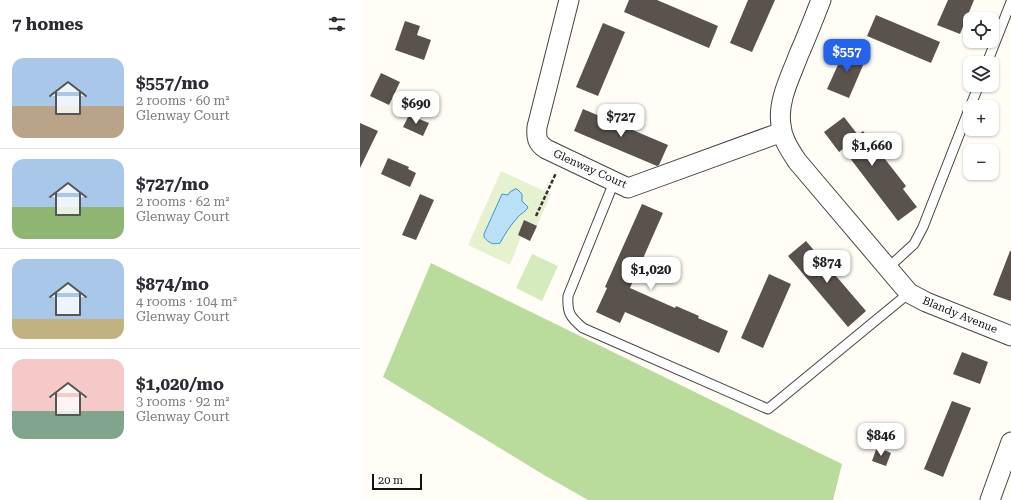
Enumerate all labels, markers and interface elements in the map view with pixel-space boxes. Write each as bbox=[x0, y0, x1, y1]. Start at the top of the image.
map controls bbox=[963, 12, 999, 180]
button: locate bbox=[963, 12, 999, 48]
icon: filters bbox=[326, 13, 348, 35]
text: 7 homes bbox=[12, 14, 83, 34]
pin: $557 bbox=[823, 39, 871, 73]
text: $557 bbox=[832, 44, 862, 59]
button: layers bbox=[963, 56, 999, 92]
text: $557/mo bbox=[136, 73, 209, 93]
icon: home bbox=[44, 74, 92, 122]
pin: $690 bbox=[392, 91, 440, 125]
text: 2 rooms · 60 m² bbox=[136, 93, 230, 108]
text: $690 bbox=[401, 96, 431, 111]
button: + bbox=[963, 100, 999, 136]
pin: $727 bbox=[597, 104, 645, 138]
text: Glenway Court bbox=[136, 108, 230, 123]
text: $727 bbox=[606, 109, 636, 124]
pin: $1,660 bbox=[839, 133, 905, 167]
text: $1,660 bbox=[852, 138, 892, 153]
button: − bbox=[963, 144, 999, 180]
street label: Glenway Court bbox=[551, 147, 629, 191]
text: $727/mo bbox=[136, 174, 209, 194]
icon: home bbox=[44, 175, 92, 223]
text: 2 rooms · 62 m² bbox=[136, 194, 230, 209]
text: Glenway Court bbox=[136, 209, 230, 224]
pin: $874 bbox=[803, 250, 851, 284]
text: $874 bbox=[812, 255, 842, 270]
pin: $1,020 bbox=[618, 257, 684, 291]
text: $1,020 bbox=[631, 262, 671, 277]
text: $874/mo bbox=[136, 274, 209, 294]
icon: home bbox=[44, 275, 92, 323]
text: 4 rooms · 104 m² bbox=[136, 294, 237, 309]
street label: Blandy Avenue bbox=[921, 294, 999, 336]
text: Glenway Court bbox=[136, 309, 230, 324]
text: $1,020/mo bbox=[136, 374, 224, 394]
icon: home bbox=[44, 375, 92, 423]
text: 3 rooms · 92 m² bbox=[136, 394, 230, 409]
text: Glenway Court bbox=[136, 409, 230, 424]
pin: $846 bbox=[857, 423, 905, 457]
text: $846 bbox=[866, 428, 896, 443]
scale bar bbox=[372, 472, 422, 491]
text: 20 m bbox=[378, 474, 403, 487]

